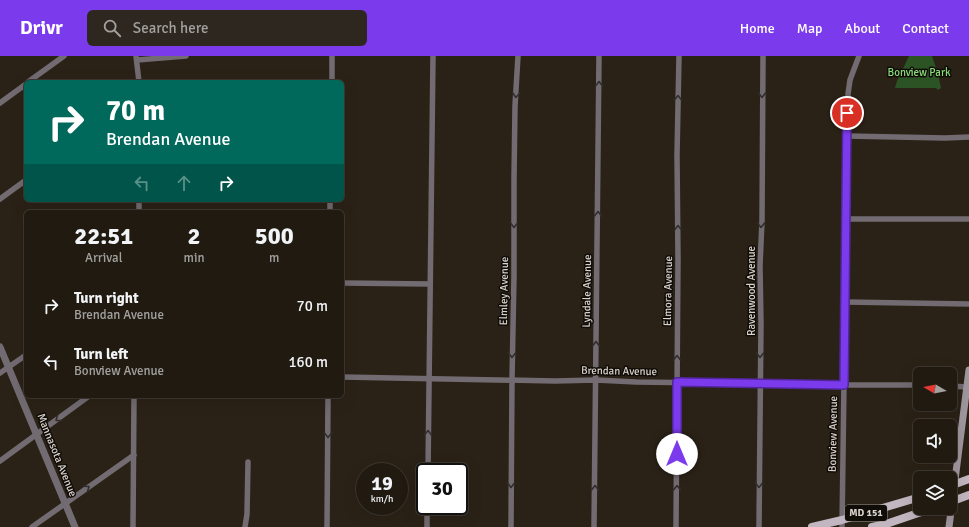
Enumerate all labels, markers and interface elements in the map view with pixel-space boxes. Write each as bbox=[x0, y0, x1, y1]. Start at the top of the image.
search box bbox=[87, 10, 367, 46]
text: Drivr bbox=[20, 16, 63, 40]
icon: search bbox=[101, 17, 123, 39]
text: Search here bbox=[133, 19, 208, 37]
text: Home bbox=[740, 20, 775, 37]
text: Map bbox=[797, 20, 822, 37]
text: About bbox=[844, 20, 880, 37]
text: Contact bbox=[902, 20, 949, 37]
park label: Bonview Park bbox=[888, 66, 951, 79]
one-way arrow bbox=[595, 81, 603, 87]
one-way arrow bbox=[512, 92, 520, 98]
one-way arrow bbox=[758, 92, 766, 98]
text: 70 m bbox=[106, 94, 165, 128]
one-way arrow bbox=[674, 95, 682, 101]
icon: right bbox=[40, 96, 92, 148]
pin bbox=[830, 96, 864, 130]
icon: arrive bbox=[836, 102, 858, 124]
text: Brendan Avenue bbox=[106, 128, 231, 150]
icon: left bbox=[131, 172, 153, 194]
icon: ahead bbox=[173, 172, 195, 194]
icon: right bbox=[215, 172, 237, 194]
one-way arrow bbox=[593, 211, 602, 217]
text: 22:51 bbox=[74, 221, 133, 251]
text: 2 bbox=[188, 221, 200, 251]
text: 500 bbox=[255, 221, 294, 251]
one-way arrow bbox=[510, 222, 518, 228]
one-way arrow bbox=[757, 222, 766, 228]
one-way arrow bbox=[674, 225, 682, 231]
street label: Ravenwood Avenue bbox=[745, 246, 758, 336]
text: Arrival bbox=[85, 250, 122, 266]
text: min bbox=[184, 250, 205, 266]
text: m bbox=[269, 250, 279, 266]
street label: Lyndale Avenue bbox=[580, 254, 594, 328]
street label: Elmora Avenue bbox=[661, 256, 675, 326]
street label: Elmley Avenue bbox=[497, 257, 511, 325]
text: Turn right bbox=[74, 289, 139, 307]
icon: right bbox=[40, 295, 62, 317]
text: 70 m bbox=[297, 297, 328, 315]
text: Brendan Avenue bbox=[74, 307, 164, 323]
one-way arrow bbox=[592, 341, 600, 347]
text: Turn left bbox=[74, 345, 128, 363]
icon: left bbox=[40, 351, 62, 373]
one-way arrow bbox=[508, 352, 517, 358]
one-way arrow bbox=[756, 352, 764, 358]
text: 160 m bbox=[288, 353, 328, 371]
one-way arrow bbox=[673, 355, 681, 361]
text: Bonview Avenue bbox=[74, 363, 164, 379]
street label: Brendan Avenue bbox=[581, 364, 657, 378]
north arrow bbox=[913, 367, 957, 411]
map controls bbox=[913, 367, 957, 515]
street label: Bonview Avenue bbox=[826, 396, 840, 472]
street label: Mannasota Avenue bbox=[34, 411, 80, 499]
one-way arrow bbox=[55, 414, 62, 421]
button: sound bbox=[913, 419, 957, 463]
one-way arrow bbox=[424, 430, 432, 436]
one-way arrow bbox=[324, 432, 332, 438]
position arrow bbox=[656, 433, 698, 475]
speed limit sign: 30 bbox=[416, 463, 468, 515]
text: 19 bbox=[371, 471, 393, 496]
button: layers bbox=[913, 471, 957, 515]
one-way arrow bbox=[507, 482, 515, 488]
one-way arrow bbox=[755, 482, 763, 488]
one-way arrow bbox=[591, 485, 599, 491]
one-way arrow bbox=[673, 485, 681, 491]
one-way arrow bbox=[82, 486, 89, 493]
text: km/h bbox=[371, 493, 393, 505]
road number: MD 151 bbox=[845, 505, 887, 521]

